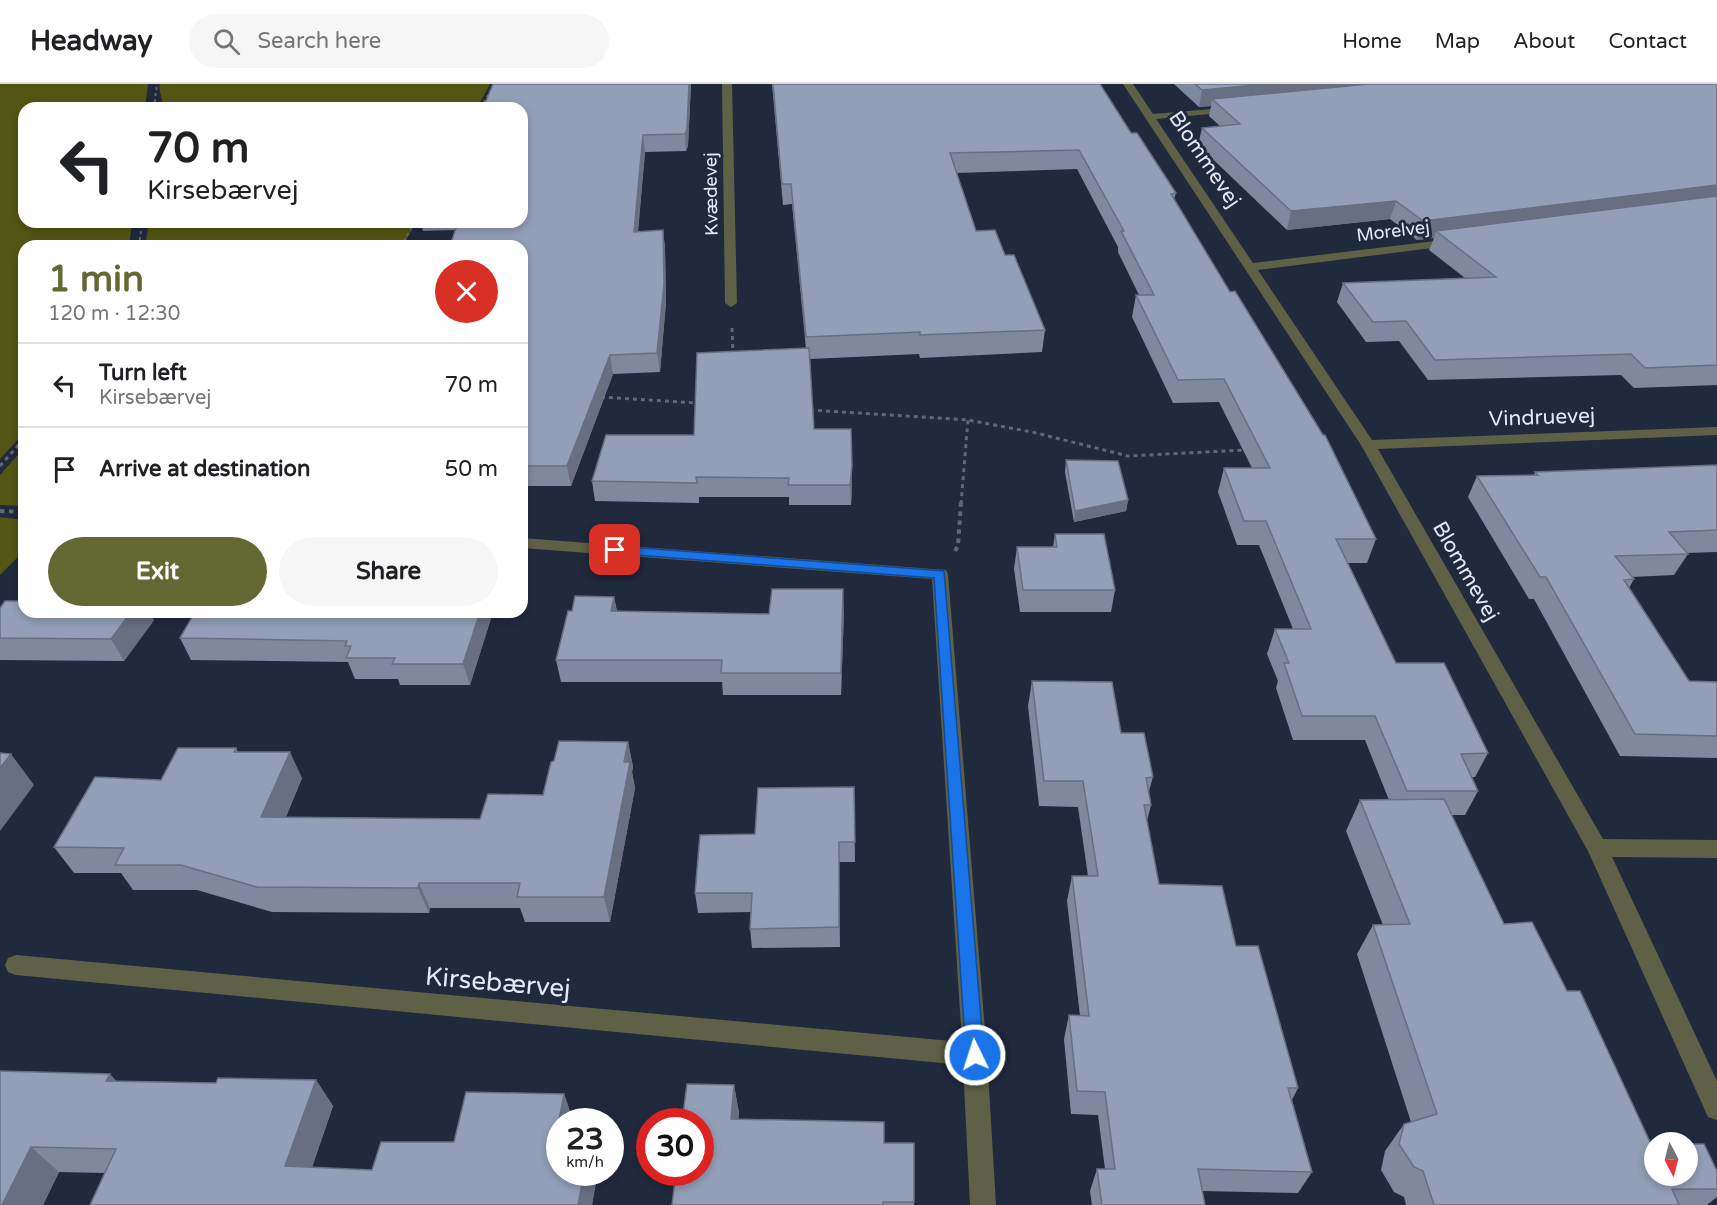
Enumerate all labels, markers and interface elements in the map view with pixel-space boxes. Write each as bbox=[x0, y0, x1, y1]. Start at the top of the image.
search box bbox=[189, 14, 609, 68]
text: Headway bbox=[30, 24, 153, 58]
icon: search bbox=[210, 25, 243, 58]
text: Search here bbox=[258, 28, 381, 54]
text: Home bbox=[1342, 29, 1402, 54]
text: Map bbox=[1435, 29, 1480, 54]
text: About bbox=[1513, 29, 1575, 54]
text: Contact bbox=[1608, 29, 1687, 54]
street label: Blommevej bbox=[1163, 106, 1246, 212]
text: 70 m bbox=[147, 123, 249, 174]
icon: left bbox=[48, 126, 126, 204]
street label: Kvædevej bbox=[699, 152, 723, 236]
text: Kirsebærvej bbox=[147, 174, 299, 207]
street label: Morelvej bbox=[1355, 216, 1431, 246]
text: 1 min bbox=[48, 258, 144, 301]
button: close bbox=[435, 260, 498, 323]
text: 120 m · 12:30 bbox=[48, 302, 180, 326]
text: Turn left bbox=[99, 360, 187, 386]
icon: left bbox=[48, 369, 81, 402]
text: 70 m bbox=[444, 372, 498, 398]
text: Kirsebærvej bbox=[99, 386, 211, 410]
street label: Vindruevej bbox=[1488, 403, 1596, 432]
icon: arrive bbox=[48, 453, 81, 486]
text: Arrive at destination bbox=[99, 456, 310, 482]
text: 50 m bbox=[444, 456, 498, 482]
street label: Blommevej bbox=[1427, 517, 1504, 626]
pin bbox=[589, 524, 640, 575]
icon: arrive bbox=[598, 533, 631, 566]
button: Exit bbox=[48, 537, 267, 606]
button: Share bbox=[279, 537, 498, 606]
street label: Kirsebærvej bbox=[424, 961, 572, 1004]
position arrow bbox=[943, 1023, 1007, 1087]
speed limit sign: 30 bbox=[636, 1108, 714, 1186]
text: 23 bbox=[566, 1121, 604, 1158]
north arrow bbox=[1644, 1132, 1698, 1186]
map controls bbox=[1644, 1132, 1698, 1186]
text: km/h bbox=[566, 1153, 604, 1171]

